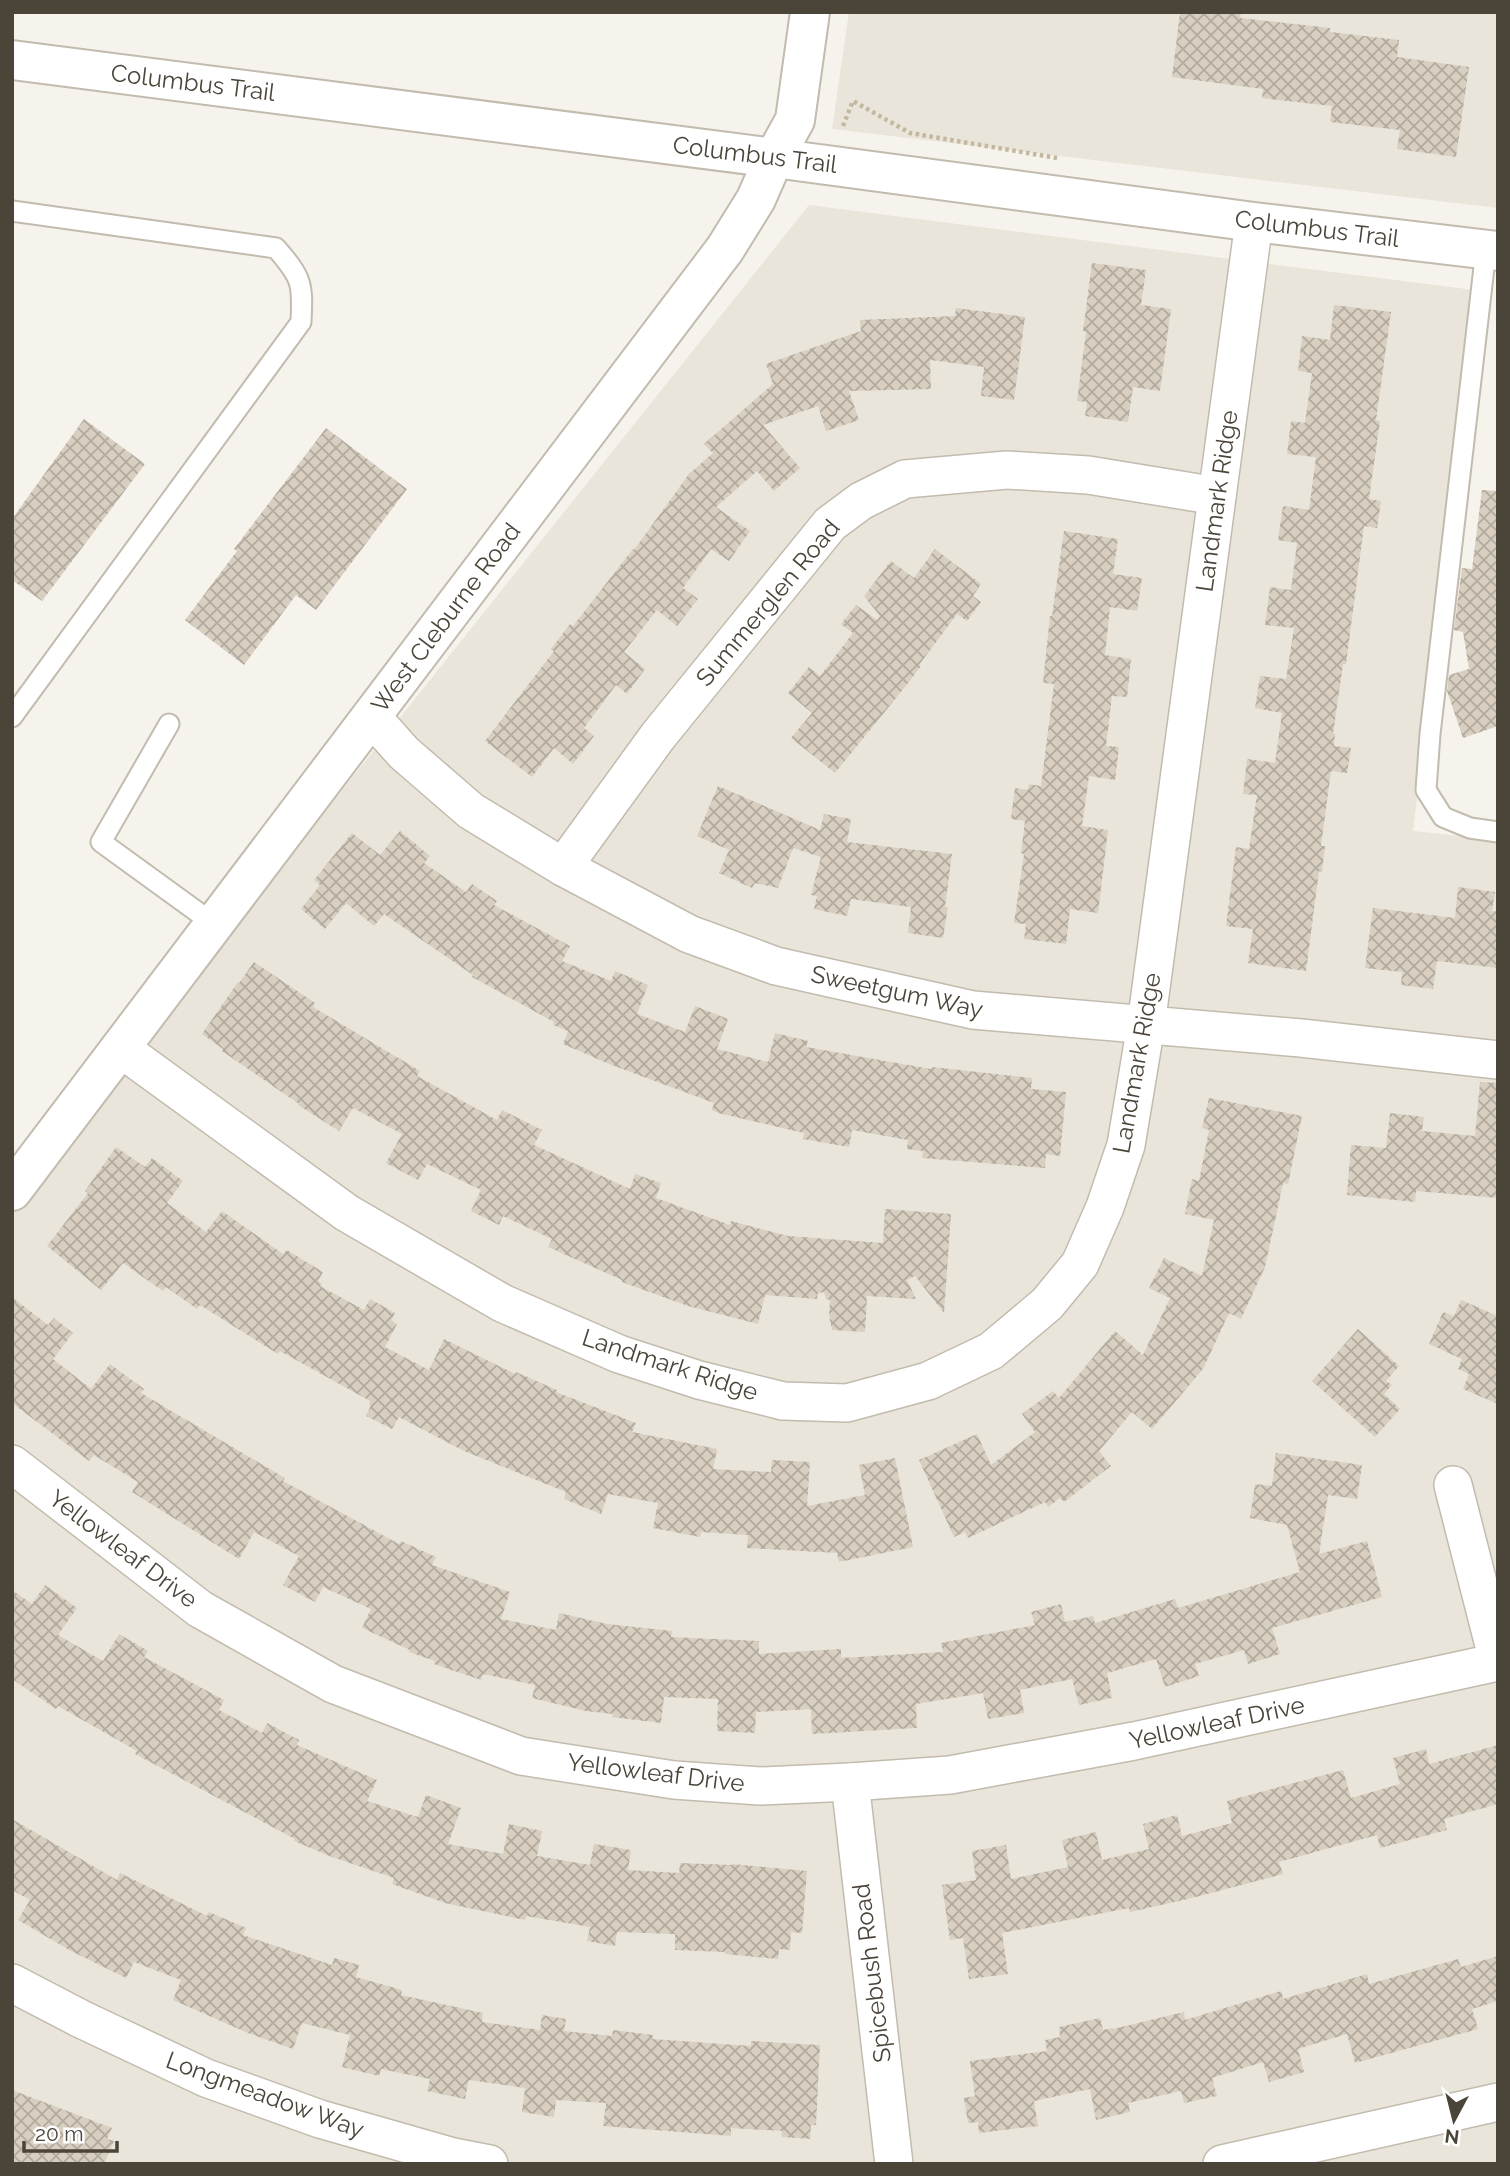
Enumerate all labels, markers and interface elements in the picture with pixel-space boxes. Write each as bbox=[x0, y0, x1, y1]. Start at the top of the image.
street label: Columbus Trail bbox=[109, 58, 277, 107]
street label: Columbus Trail bbox=[671, 130, 839, 179]
street label: Columbus Trail bbox=[1233, 204, 1401, 253]
street label: Landmark Ridge bbox=[1189, 408, 1244, 594]
street label: Summerglen Road bbox=[690, 514, 846, 692]
street label: West Cleburne Road bbox=[365, 517, 526, 718]
street label: Sweetgum Way bbox=[808, 959, 986, 1024]
street label: Landmark Ridge bbox=[1106, 970, 1167, 1156]
street label: Landmark Ridge bbox=[579, 1322, 762, 1407]
street label: Yellowleaf Drive bbox=[43, 1483, 203, 1614]
street label: Yellowleaf Drive bbox=[1127, 1690, 1307, 1755]
street label: Yellowleaf Drive bbox=[566, 1747, 746, 1798]
street label: Spicebush Road bbox=[846, 1882, 897, 2064]
street label: Longmeadow Way bbox=[162, 2045, 368, 2144]
north arrow bbox=[1419, 2085, 1489, 2155]
scale bar bbox=[24, 2110, 117, 2154]
text: 20 m bbox=[35, 2121, 83, 2146]
text: N bbox=[1443, 2125, 1460, 2149]

